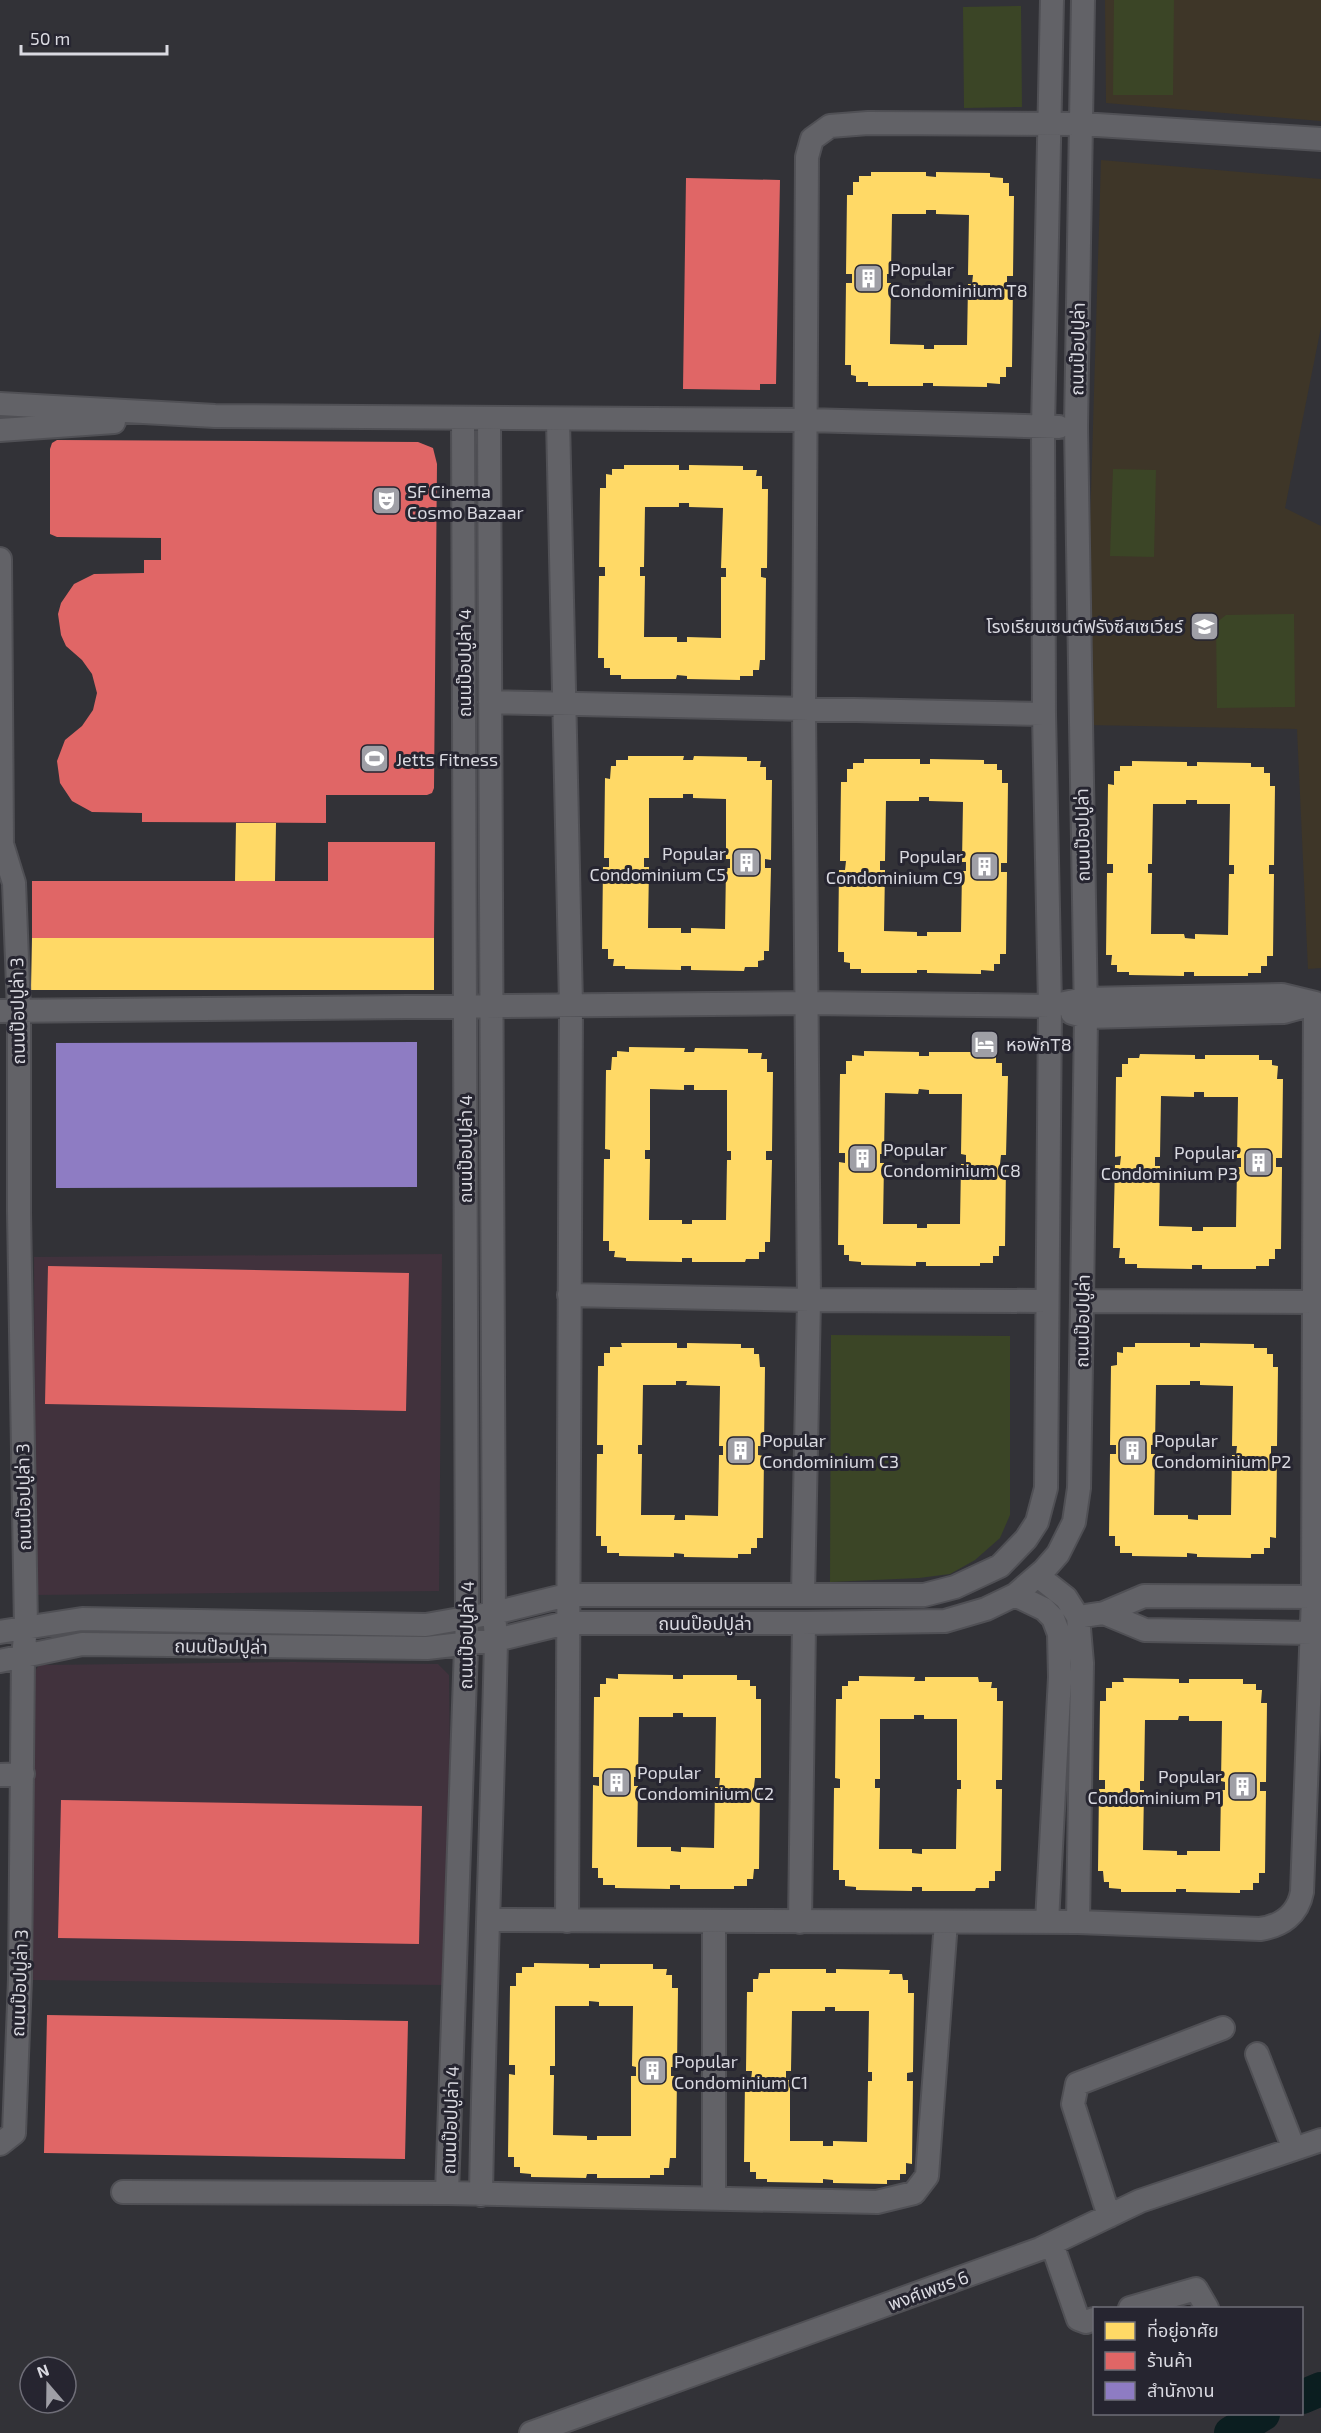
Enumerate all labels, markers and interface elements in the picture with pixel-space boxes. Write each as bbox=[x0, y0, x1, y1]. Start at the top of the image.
scale bar bbox=[21, 18, 166, 56]
text: 50 m bbox=[30, 27, 70, 49]
place label: Popular Condominium T8 bbox=[890, 258, 1028, 301]
building icon: Popular Condominium T8 bbox=[853, 263, 885, 295]
street label: ถนนป๊อปปูล่า bbox=[1065, 302, 1091, 396]
place label: SF Cinema Cosmo Bazaar bbox=[407, 480, 524, 523]
theatre icon: SF Cinema Cosmo Bazaar bbox=[370, 485, 402, 517]
street label: ถนนป๊อปปูล่า 4 bbox=[453, 609, 477, 717]
school or university icon: โรงเรียนเซนต์ฟรังซีสเซเวียร์ bbox=[1188, 610, 1220, 642]
place label: โรงเรียนเซนต์ฟรังซีสเซเวียร์ bbox=[986, 615, 1184, 637]
sports icon: Jetts Fitness bbox=[359, 743, 391, 775]
place label: Jetts Fitness bbox=[396, 748, 498, 770]
street label: ถนนป๊อปปูล่า bbox=[1070, 788, 1096, 882]
place label: Popular Condominium C5 bbox=[589, 842, 726, 885]
place label: Popular Condominium C9 bbox=[826, 845, 963, 888]
building icon: Popular Condominium C5 bbox=[731, 847, 763, 879]
building icon: Popular Condominium C9 bbox=[968, 850, 1000, 882]
street label: ถนนป๊อปปูล่า 3 bbox=[5, 957, 31, 1065]
hotel icon: หอพักT8 bbox=[969, 1028, 1001, 1060]
place label: หอพักT8 bbox=[1006, 1033, 1072, 1055]
street label: ถนนป๊อปปูล่า 4 bbox=[454, 1095, 478, 1203]
place label: Popular Condominium C8 bbox=[883, 1138, 1021, 1181]
place label: Popular Condominium P3 bbox=[1101, 1141, 1238, 1184]
building icon: Popular Condominium C8 bbox=[846, 1143, 878, 1175]
building icon: Popular Condominium P3 bbox=[1243, 1146, 1275, 1178]
street label: ถนนป๊อปปูล่า bbox=[1070, 1274, 1096, 1368]
place label: Popular Condominium C3 bbox=[762, 1429, 899, 1472]
place label: Popular Condominium P2 bbox=[1154, 1429, 1291, 1472]
building icon: Popular Condominium C3 bbox=[725, 1434, 757, 1466]
building icon: Popular Condominium P2 bbox=[1117, 1434, 1149, 1466]
street label: ถนนป๊อปปูล่า 3 bbox=[11, 1443, 37, 1551]
street label: ถนนป๊อปปูล่า 4 bbox=[454, 1581, 480, 1690]
street label: ถนนป๊อปปูล่า bbox=[658, 1612, 752, 1636]
street label: ถนนป๊อปปูล่า bbox=[174, 1634, 268, 1660]
place label: Popular Condominium C2 bbox=[637, 1761, 774, 1804]
place label: Popular Condominium P1 bbox=[1088, 1765, 1222, 1808]
building icon: Popular Condominium C2 bbox=[600, 1766, 632, 1798]
building icon: Popular Condominium P1 bbox=[1227, 1770, 1259, 1802]
street label: ถนนป๊อปปูล่า 3 bbox=[6, 1929, 34, 2037]
place label: Popular Condominium C1 bbox=[674, 2050, 808, 2093]
building icon: Popular Condominium C1 bbox=[637, 2055, 669, 2087]
street label: ถนนป๊อปปูล่า 4 bbox=[437, 2065, 465, 2175]
street label: พงศ์เพชร 6 bbox=[885, 2265, 971, 2315]
legend bbox=[1093, 2307, 1303, 2415]
text: ที่อยู่อาศัย bbox=[1147, 2318, 1219, 2343]
text: ร้านค้า bbox=[1147, 2349, 1193, 2371]
north arrow bbox=[18, 2355, 78, 2415]
text: N bbox=[34, 2360, 51, 2381]
text: สำนักงาน bbox=[1147, 2379, 1214, 2401]

